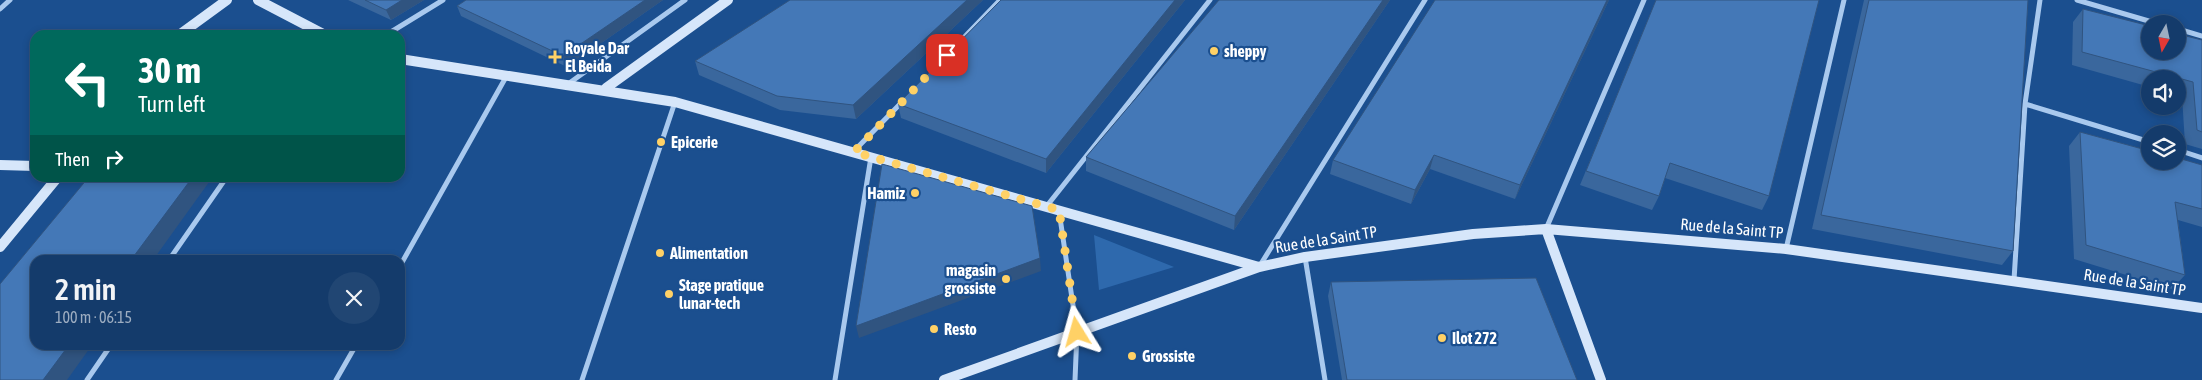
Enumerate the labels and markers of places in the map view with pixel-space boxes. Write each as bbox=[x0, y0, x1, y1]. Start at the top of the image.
pin bbox=[926, 34, 968, 76]
place label: Royale Dar El Beida bbox=[565, 39, 629, 75]
place label: sheppy bbox=[1224, 42, 1267, 60]
marker: sheppy bbox=[1208, 45, 1220, 57]
marker: Royale Dar El Beida bbox=[549, 51, 561, 63]
place label: Epicerie bbox=[671, 133, 718, 151]
marker: Epicerie bbox=[655, 136, 667, 148]
place label: Hamiz bbox=[867, 184, 905, 202]
marker: Hamiz bbox=[909, 187, 921, 199]
place label: Alimentation bbox=[669, 244, 748, 262]
marker: Alimentation bbox=[654, 247, 666, 259]
place label: magasin grossiste bbox=[945, 261, 996, 297]
marker: magasin grossiste bbox=[1000, 273, 1012, 285]
place label: Stage pratique lunar-tech bbox=[679, 276, 764, 312]
marker: Stage pratique lunar-tech bbox=[663, 288, 675, 300]
place label: Resto bbox=[944, 320, 977, 338]
marker: Resto bbox=[928, 323, 940, 335]
place label: Ilot 272 bbox=[1452, 329, 1497, 347]
marker: Ilot 272 bbox=[1436, 332, 1448, 344]
place label: Grossiste bbox=[1142, 347, 1195, 365]
marker: Grossiste bbox=[1126, 350, 1138, 362]

